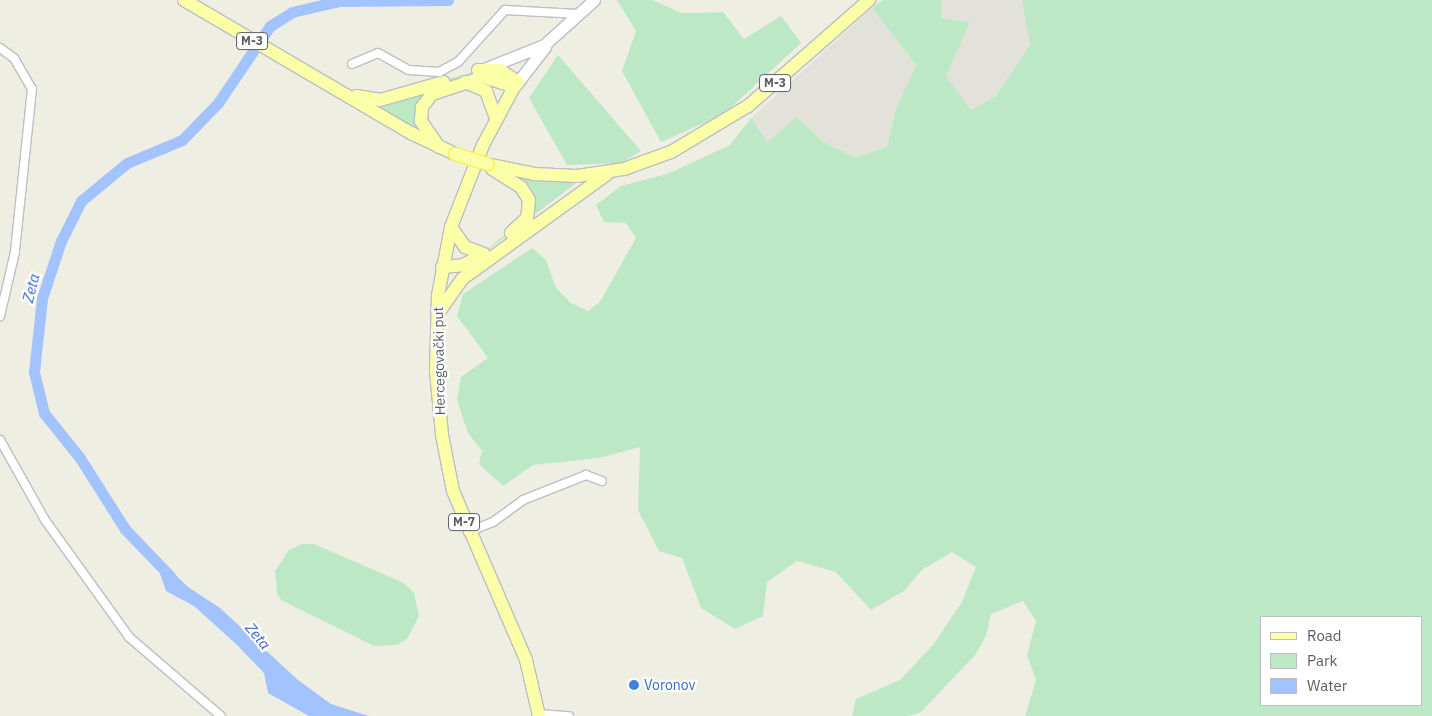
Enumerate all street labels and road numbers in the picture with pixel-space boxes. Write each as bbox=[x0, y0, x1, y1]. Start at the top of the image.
road number: M-3 bbox=[236, 31, 268, 50]
road number: M-3 bbox=[759, 74, 791, 92]
street label: Hercegovački put bbox=[430, 306, 448, 416]
road number: M-7 bbox=[448, 512, 480, 532]

